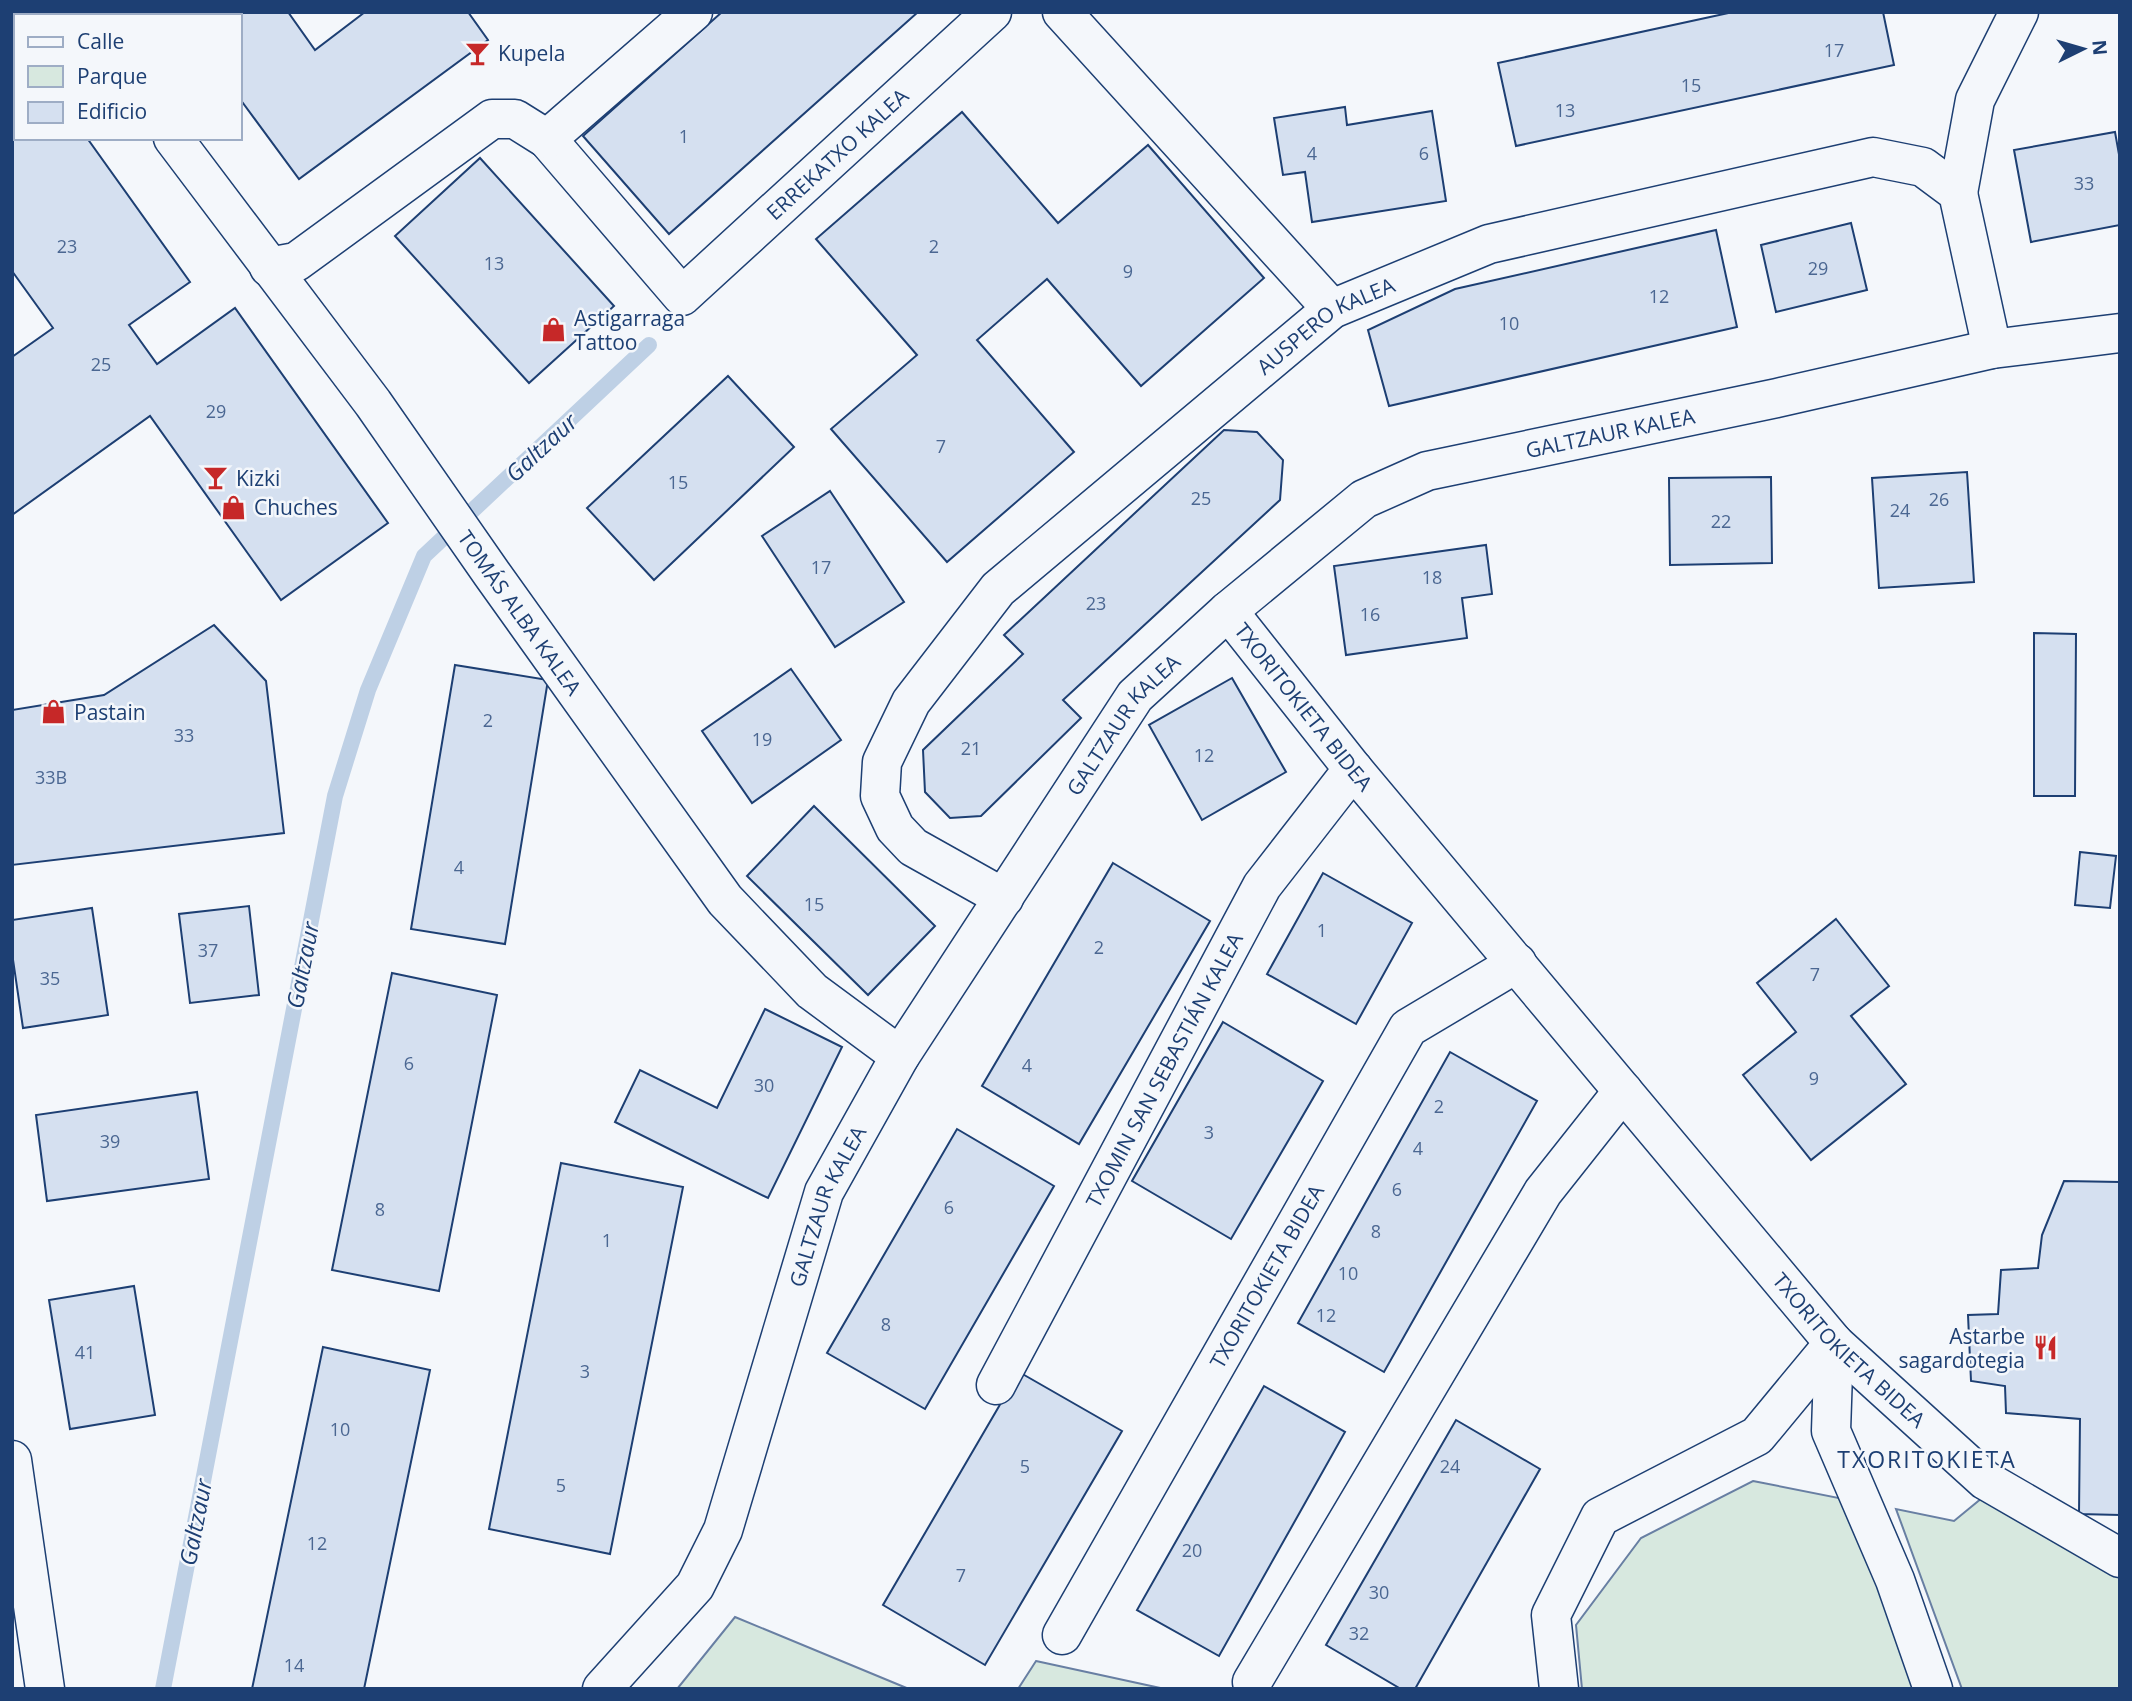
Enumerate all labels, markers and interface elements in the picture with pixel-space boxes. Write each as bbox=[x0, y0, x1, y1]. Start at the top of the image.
legend bbox=[14, 14, 242, 140]
north arrow bbox=[2048, 14, 2118, 84]
text: Calle bbox=[77, 27, 124, 55]
house number: 17 bbox=[1824, 38, 1844, 62]
bar icon: Kupela bbox=[464, 39, 492, 67]
place label: Kupela bbox=[498, 39, 565, 67]
text: N bbox=[2086, 39, 2114, 56]
text: Parque bbox=[77, 62, 147, 90]
house number: 15 bbox=[1681, 73, 1701, 97]
street label: ERREKATXO KALEA bbox=[760, 81, 915, 226]
text: Edificio bbox=[77, 97, 147, 125]
house number: 13 bbox=[1555, 98, 1575, 122]
house number: 1 bbox=[679, 124, 689, 148]
house number: 4 bbox=[1307, 141, 1317, 165]
house number: 6 bbox=[1419, 141, 1429, 165]
house number: 33 bbox=[2074, 171, 2094, 195]
house number: 23 bbox=[57, 234, 77, 258]
house number: 2 bbox=[929, 234, 939, 258]
house number: 13 bbox=[484, 251, 504, 275]
house number: 29 bbox=[1808, 256, 1828, 280]
house number: 9 bbox=[1123, 259, 1133, 283]
street label: AUSPERO KALEA bbox=[1250, 270, 1400, 381]
house number: 12 bbox=[1649, 284, 1669, 308]
place label: Astigarraga Tattoo bbox=[574, 304, 685, 356]
house number: 10 bbox=[1499, 311, 1519, 335]
shop icon: Astigarraga Tattoo bbox=[540, 316, 568, 344]
house number: 25 bbox=[91, 352, 111, 376]
house number: 29 bbox=[206, 399, 226, 423]
street label: GALTZAUR KALEA bbox=[1523, 401, 1698, 464]
water label: Galtzaur bbox=[498, 405, 585, 489]
house number: 7 bbox=[936, 434, 946, 458]
bar icon: Kizki bbox=[202, 464, 230, 492]
place label: Kizki bbox=[236, 464, 280, 492]
house number: 15 bbox=[668, 470, 688, 494]
house number: 25 bbox=[1191, 486, 1211, 510]
house number: 26 bbox=[1929, 487, 1949, 511]
shop icon: Chuches bbox=[220, 493, 248, 521]
place label: Chuches bbox=[254, 493, 338, 521]
house number: 24 bbox=[1890, 498, 1910, 522]
house number: 22 bbox=[1711, 509, 1731, 533]
street label: TOMÁS ALBA KALEA bbox=[452, 525, 588, 701]
house number: 17 bbox=[811, 555, 831, 579]
house number: 18 bbox=[1422, 565, 1442, 589]
house number: 23 bbox=[1086, 591, 1106, 615]
house number: 16 bbox=[1360, 602, 1380, 626]
street label: TXORITOKIETA BIDEA bbox=[1228, 617, 1380, 797]
street label: GALTZAUR KALEA bbox=[1060, 647, 1187, 801]
shop icon: Pastain bbox=[40, 698, 68, 726]
place label: Pastain bbox=[74, 698, 146, 726]
house number: 2 bbox=[483, 708, 493, 732]
house number: 33 bbox=[174, 723, 194, 747]
house number: 19 bbox=[752, 727, 772, 751]
house number: 21 bbox=[961, 736, 981, 760]
house number: 12 bbox=[1194, 743, 1214, 767]
house number: 33B bbox=[35, 765, 67, 789]
house number: 4 bbox=[454, 855, 464, 879]
house number: 15 bbox=[804, 892, 824, 916]
water label: Galtzaur bbox=[278, 918, 326, 1011]
house number: 1 bbox=[1317, 918, 1327, 942]
street label: TXOMIN SAN SEBASTIÁN KALEA bbox=[1079, 927, 1249, 1212]
house number: 2 bbox=[1094, 935, 1104, 959]
house number: 37 bbox=[198, 938, 218, 962]
house number: 7 bbox=[1810, 962, 1820, 986]
house number: 35 bbox=[40, 966, 60, 990]
house number: 6 bbox=[404, 1051, 414, 1075]
house number: 4 bbox=[1022, 1053, 1032, 1077]
house number: 9 bbox=[1809, 1066, 1819, 1090]
house number: 30 bbox=[754, 1073, 774, 1097]
house number: 2 bbox=[1434, 1094, 1444, 1118]
street label: GALTZAUR KALEA bbox=[782, 1120, 873, 1290]
house number: 3 bbox=[1204, 1120, 1214, 1144]
house number: 39 bbox=[100, 1129, 120, 1153]
house number: 4 bbox=[1413, 1136, 1423, 1160]
house number: 6 bbox=[1392, 1177, 1402, 1201]
street label: TXORITOKIETA BIDEA bbox=[1203, 1179, 1330, 1373]
house number: 6 bbox=[944, 1195, 954, 1219]
house number: 8 bbox=[375, 1197, 385, 1221]
house number: 8 bbox=[1371, 1219, 1381, 1243]
house number: 1 bbox=[602, 1228, 612, 1252]
house number: 10 bbox=[1338, 1261, 1358, 1285]
street label: TXORITOKIETA BIDEA bbox=[1767, 1267, 1932, 1434]
house number: 12 bbox=[1316, 1303, 1336, 1327]
house number: 8 bbox=[881, 1312, 891, 1336]
place label: Astarbe sagardotegia bbox=[1899, 1322, 2025, 1374]
restaurant icon: Astarbe sagardotegia bbox=[2031, 1334, 2059, 1362]
house number: 41 bbox=[75, 1340, 95, 1364]
house number: 3 bbox=[580, 1359, 590, 1383]
house number: 10 bbox=[330, 1417, 350, 1441]
district label: TXORITOKIETA bbox=[1837, 1443, 2017, 1475]
house number: 5 bbox=[1020, 1454, 1030, 1478]
house number: 24 bbox=[1440, 1454, 1460, 1478]
house number: 5 bbox=[556, 1473, 566, 1497]
water label: Galtzaur bbox=[171, 1475, 219, 1568]
house number: 12 bbox=[307, 1531, 327, 1555]
house number: 20 bbox=[1182, 1538, 1202, 1562]
house number: 7 bbox=[956, 1563, 966, 1587]
house number: 30 bbox=[1369, 1580, 1389, 1604]
house number: 32 bbox=[1349, 1621, 1369, 1645]
house number: 14 bbox=[284, 1653, 304, 1677]

